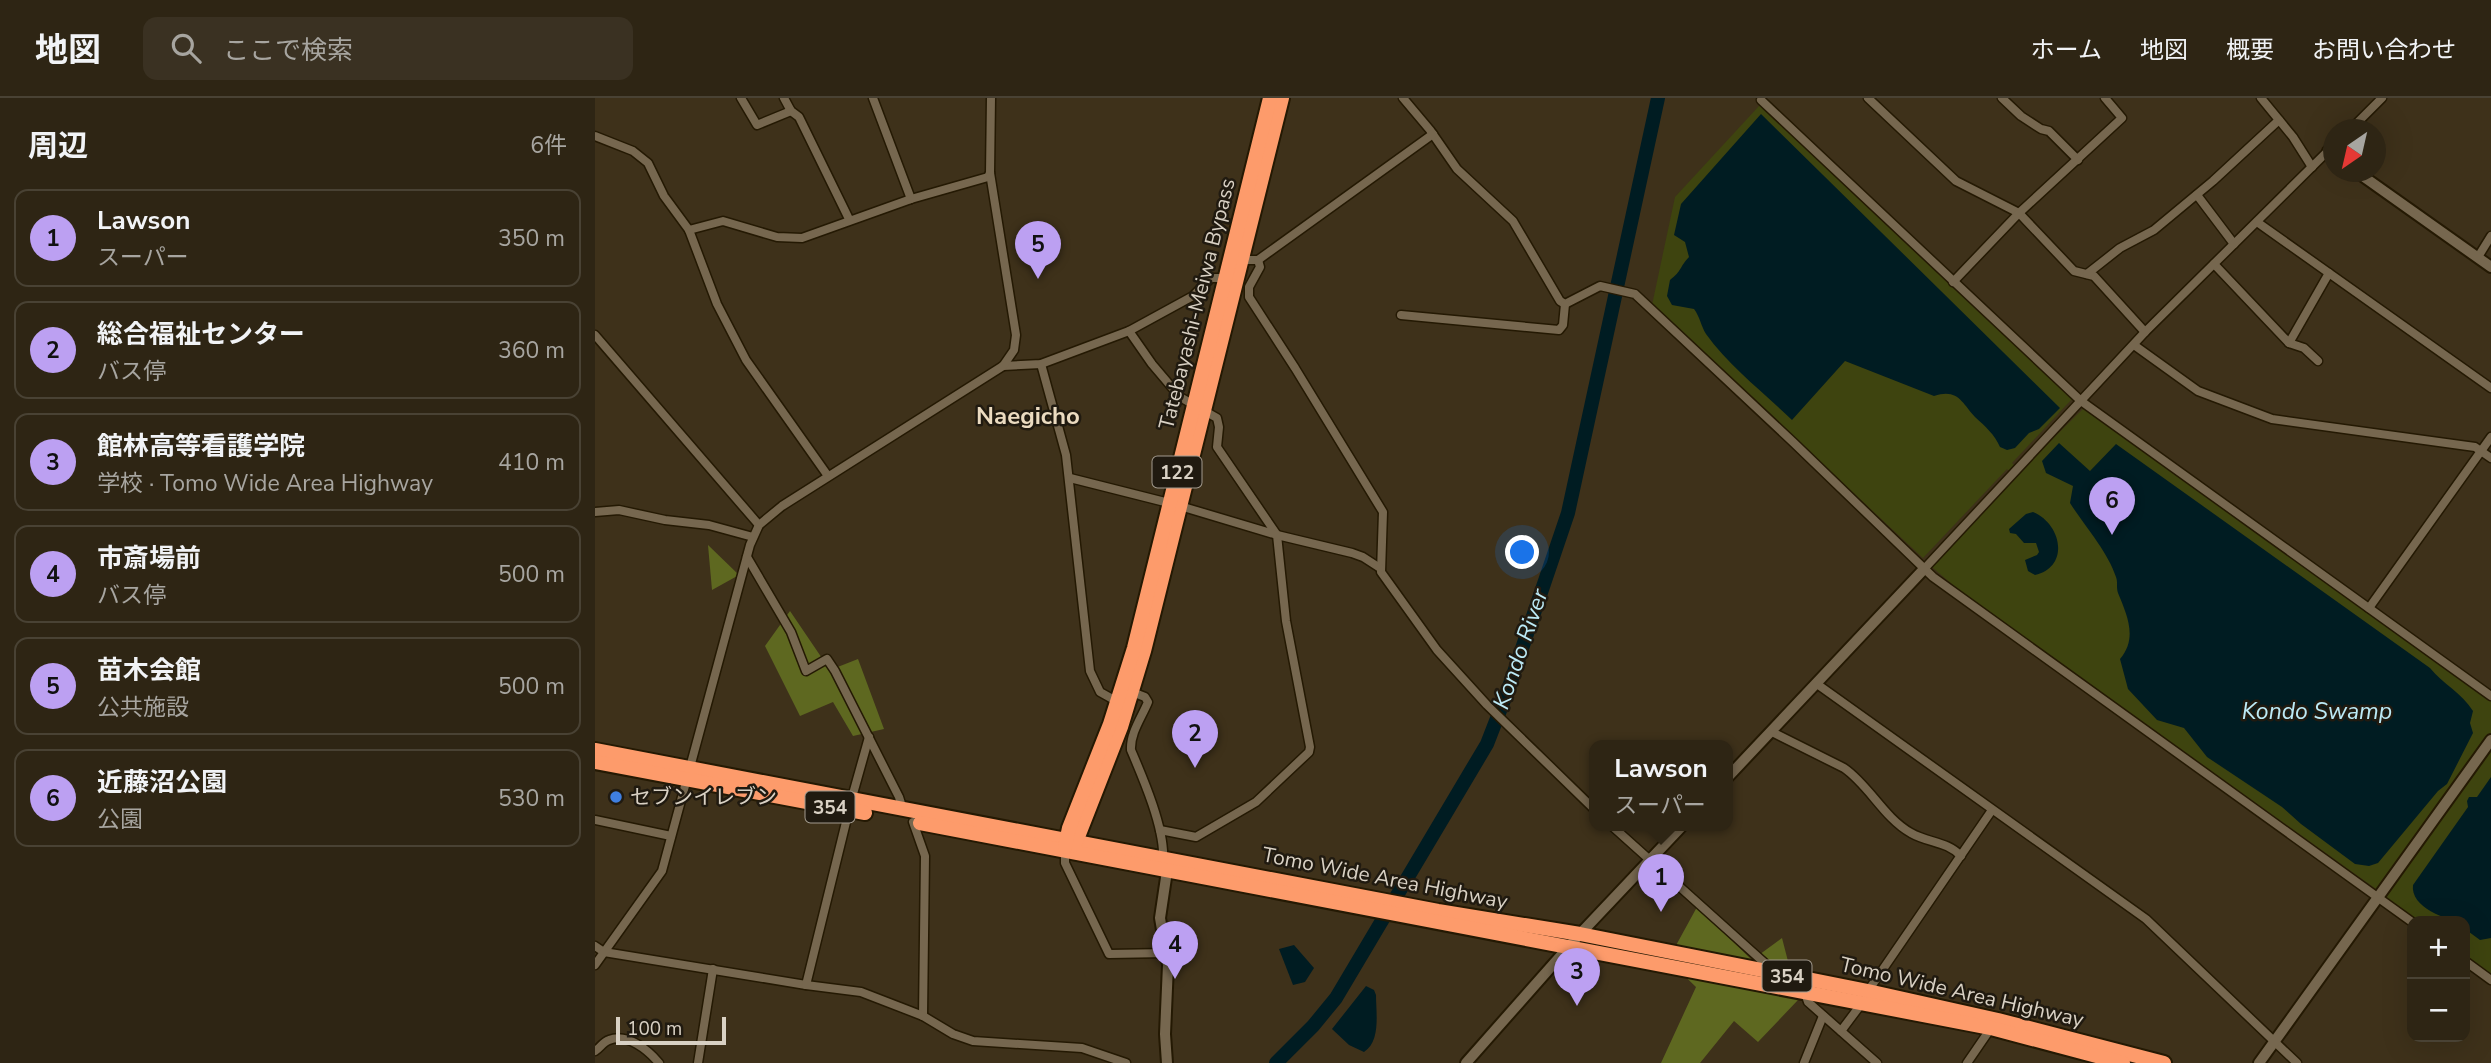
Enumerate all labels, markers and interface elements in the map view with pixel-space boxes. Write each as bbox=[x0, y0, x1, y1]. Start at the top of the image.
search box bbox=[143, 17, 633, 80]
text: 地図 bbox=[35, 28, 101, 73]
icon: search bbox=[167, 29, 205, 67]
text: ここで検索 bbox=[223, 33, 353, 68]
text: ホーム bbox=[2031, 34, 2102, 66]
text: 地図 bbox=[2140, 34, 2188, 66]
text: 概要 bbox=[2226, 34, 2274, 66]
text: お問い合わせ bbox=[2312, 34, 2456, 66]
north arrow bbox=[2323, 119, 2386, 182]
text: 周辺 bbox=[28, 126, 88, 167]
text: 6件 bbox=[530, 130, 567, 161]
street label: Tatebayashi-Meiwa Bypass bbox=[1152, 175, 1242, 433]
text: Lawson bbox=[97, 203, 191, 238]
pin: 5 bbox=[1015, 221, 1061, 279]
text: 1 bbox=[46, 223, 60, 254]
text: 350 m bbox=[498, 223, 565, 254]
text: スーパー bbox=[97, 242, 189, 273]
text: 総合福祉センター bbox=[97, 317, 305, 352]
text: 2 bbox=[46, 335, 60, 366]
text: 360 m bbox=[498, 335, 565, 366]
text: バス停 bbox=[97, 356, 166, 387]
district label: Naegicho bbox=[976, 400, 1080, 432]
text: 館林高等看護学院 bbox=[97, 429, 305, 464]
text: 3 bbox=[46, 447, 60, 478]
text: 410 m bbox=[498, 447, 565, 478]
road number: 122 bbox=[1153, 456, 1201, 488]
text: 学校 · Tomo Wide Area Highway bbox=[97, 468, 433, 499]
pin: 6 bbox=[2089, 477, 2135, 535]
your location bbox=[1505, 535, 1539, 569]
text: 市斎場前 bbox=[97, 541, 201, 576]
text: 4 bbox=[46, 559, 60, 590]
text: 500 m bbox=[498, 559, 565, 590]
text: バス停 bbox=[97, 580, 166, 611]
water label: Kondo River bbox=[1485, 584, 1556, 713]
text: 苗木会館 bbox=[97, 653, 201, 688]
text: 5 bbox=[46, 671, 60, 702]
text: 500 m bbox=[498, 671, 565, 702]
text: 公共施設 bbox=[97, 692, 189, 723]
water label: Kondo Swamp bbox=[2242, 696, 2392, 727]
pin: 2 bbox=[1172, 710, 1218, 768]
popup bbox=[1589, 740, 1733, 831]
text: Lawson bbox=[1614, 751, 1708, 786]
text: 近藤沼公園 bbox=[97, 765, 227, 800]
text: 6 bbox=[46, 783, 60, 814]
text: 530 m bbox=[498, 783, 565, 814]
place label: セブンイレブン bbox=[630, 783, 777, 811]
marker: セブンイレブン bbox=[608, 789, 624, 805]
text: スーパー bbox=[1614, 790, 1706, 821]
road number: 354 bbox=[805, 792, 855, 822]
text: 公園 bbox=[97, 804, 143, 835]
street label: Tomo Wide Area Highway bbox=[1260, 840, 1510, 916]
pin: 1 bbox=[1638, 854, 1684, 912]
map controls bbox=[2407, 916, 2470, 1042]
button: + bbox=[2407, 916, 2470, 979]
pin: 4 bbox=[1152, 921, 1198, 979]
pin: 3 bbox=[1554, 948, 1600, 1006]
street label: Tomo Wide Area Highway bbox=[1837, 950, 2087, 1034]
road number: 354 bbox=[1763, 960, 1811, 992]
button: − bbox=[2407, 979, 2470, 1042]
scale bar bbox=[616, 1014, 726, 1046]
text: 100 m bbox=[627, 1016, 682, 1042]

